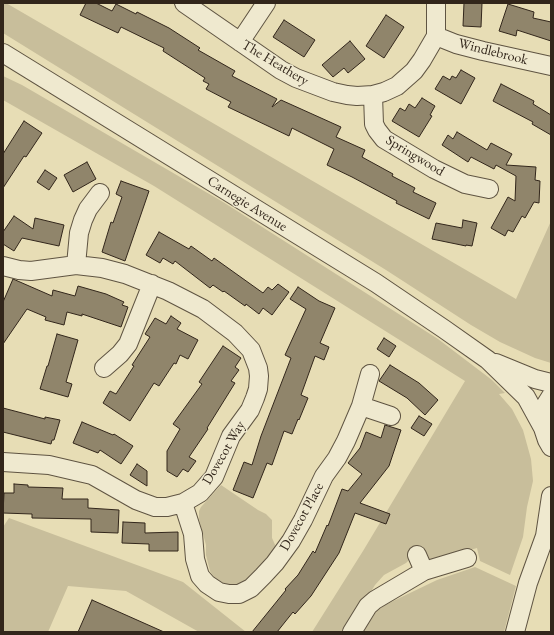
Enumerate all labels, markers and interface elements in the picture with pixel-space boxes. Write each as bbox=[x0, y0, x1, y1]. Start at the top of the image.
street label: Windlebrook bbox=[456, 35, 530, 69]
street label: The Heathery bbox=[238, 36, 312, 90]
street label: Springwood bbox=[383, 132, 447, 180]
street label: Carnegie Avenue bbox=[204, 173, 290, 235]
street label: Dovecot Way bbox=[199, 418, 249, 488]
street label: Dovecot Place bbox=[276, 480, 328, 554]

